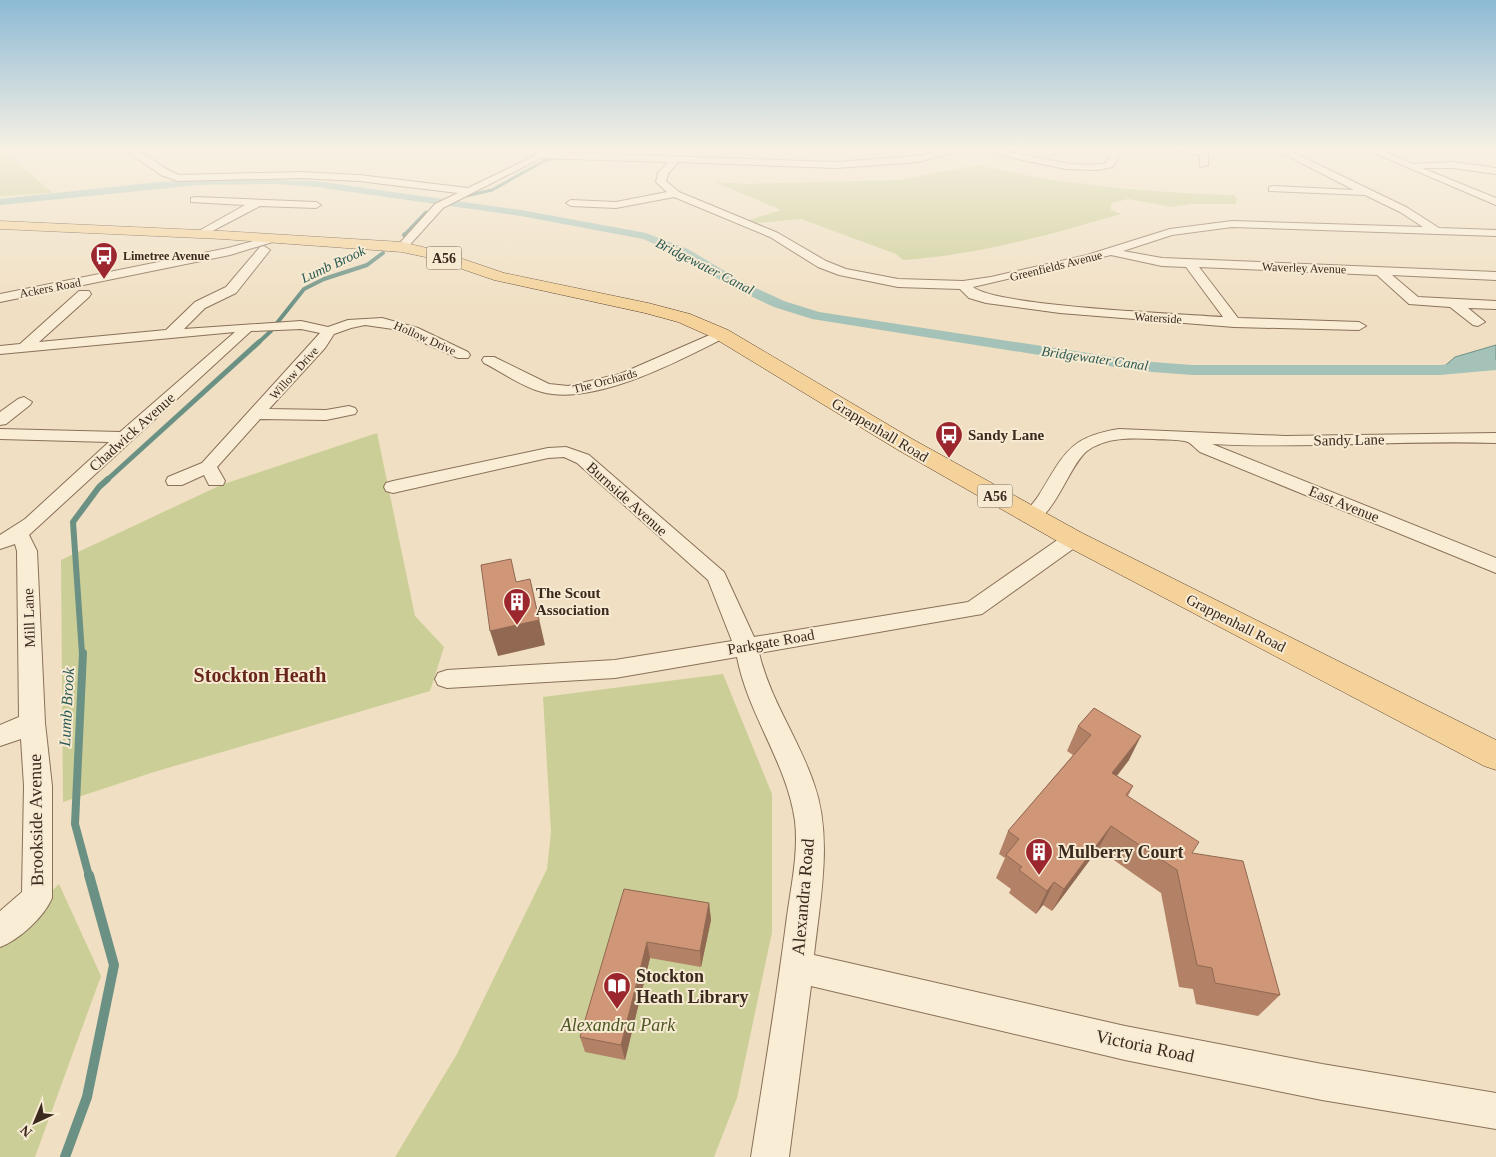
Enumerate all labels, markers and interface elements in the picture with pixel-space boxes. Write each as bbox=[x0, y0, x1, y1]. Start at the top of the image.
water label: Bridgewater Canal bbox=[653, 235, 756, 298]
bus stop icon: Limetree Avenue bbox=[89, 241, 119, 280]
water label: Lumb Brook bbox=[298, 243, 368, 286]
road number: A56 bbox=[426, 247, 462, 270]
street label: Greenfields Avenue bbox=[1008, 248, 1104, 284]
place label: Limetree Avenue bbox=[123, 249, 210, 263]
street label: Waverley Avenue bbox=[1262, 260, 1346, 276]
street label: Ackers Road bbox=[18, 275, 82, 301]
street label: Waterside bbox=[1134, 309, 1182, 327]
street label: Hollow Drive bbox=[392, 318, 458, 358]
street label: Willow Drive bbox=[267, 344, 321, 402]
water label: Bridgewater Canal bbox=[1041, 344, 1149, 373]
street label: The Orchards bbox=[571, 366, 639, 396]
street label: Chadwick Avenue bbox=[86, 389, 178, 475]
street label: Grappenhall Road bbox=[829, 395, 931, 465]
bus stop icon: Sandy Lane bbox=[934, 420, 964, 459]
place label: Sandy Lane bbox=[968, 427, 1045, 443]
street label: Sandy Lane bbox=[1313, 431, 1385, 449]
street label: Burnside Avenue bbox=[584, 459, 671, 540]
street label: East Avenue bbox=[1307, 483, 1382, 525]
road number: A56 bbox=[978, 484, 1012, 508]
place label: The Scout Association bbox=[536, 585, 610, 618]
building icon: The Scout Association bbox=[502, 587, 532, 626]
street label: Mill Lane bbox=[20, 588, 38, 648]
street label: Grappenhall Road bbox=[1184, 591, 1289, 655]
street label: Parkgate Road bbox=[726, 626, 816, 658]
district label: Stockton Heath bbox=[194, 664, 326, 686]
water label: Lumb Brook bbox=[56, 666, 77, 748]
street label: Brookside Avenue bbox=[25, 754, 47, 886]
building icon: Mulberry Court bbox=[1024, 837, 1054, 876]
street label: Alexandra Road bbox=[788, 838, 818, 956]
place label: Mulberry Court bbox=[1058, 842, 1183, 862]
place label: Stockton Heath Library bbox=[636, 966, 749, 1007]
library icon: Stockton Heath Library bbox=[602, 971, 632, 1010]
park label: Alexandra Park bbox=[560, 1015, 676, 1035]
street label: Victoria Road bbox=[1094, 1026, 1196, 1066]
north arrow bbox=[10, 1097, 60, 1147]
text: N bbox=[17, 1122, 35, 1140]

